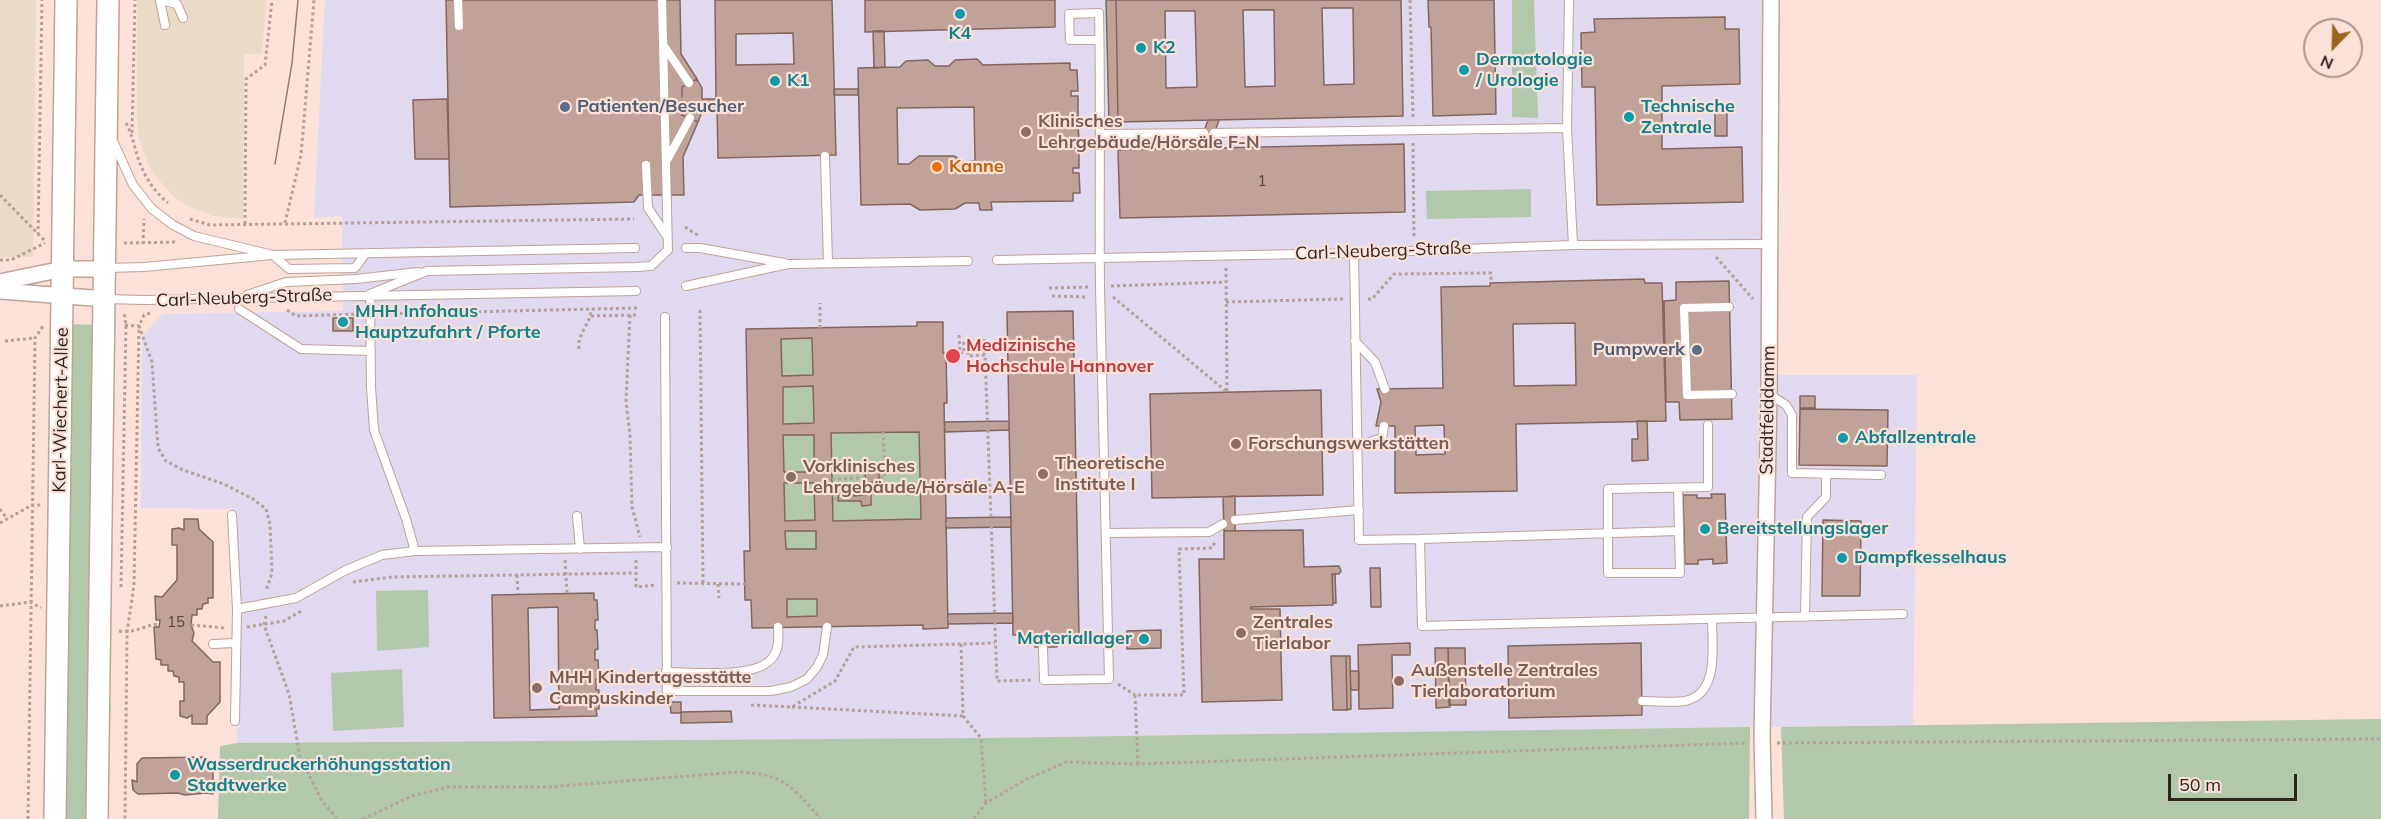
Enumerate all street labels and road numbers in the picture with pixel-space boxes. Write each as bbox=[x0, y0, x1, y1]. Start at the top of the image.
street label: Carl-Neuberg-Straße bbox=[1295, 237, 1471, 265]
street label: Carl-Neuberg-Straße bbox=[156, 284, 332, 312]
street label: Karl-Wiechert-Allee bbox=[49, 327, 73, 493]
street label: Stadtfelddamm bbox=[1756, 345, 1780, 475]

